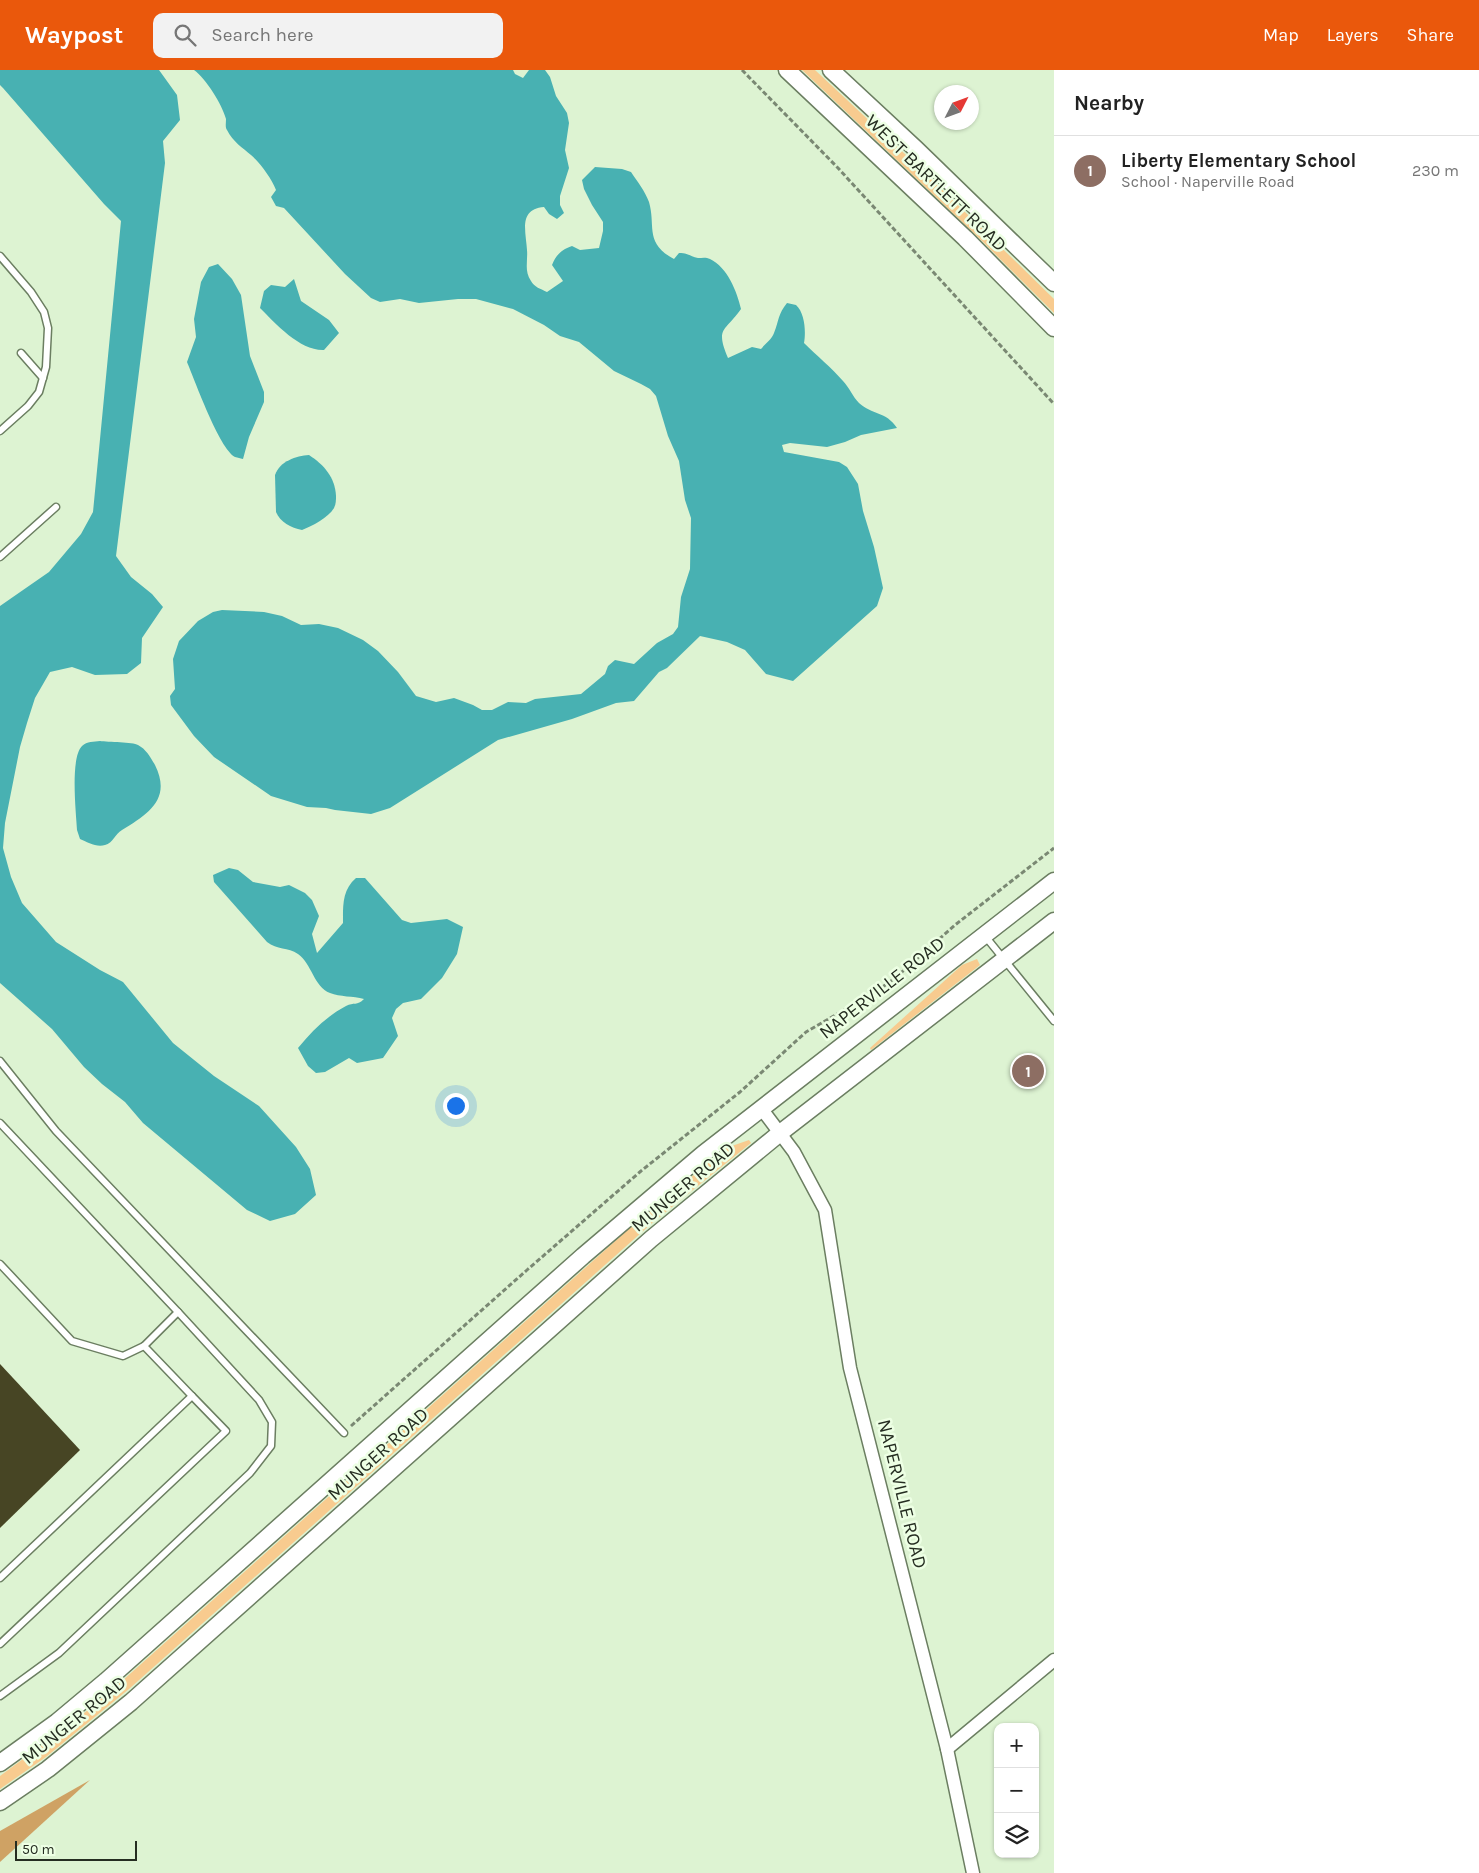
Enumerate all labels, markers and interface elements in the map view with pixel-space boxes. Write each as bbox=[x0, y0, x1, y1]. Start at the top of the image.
search box bbox=[153, 13, 503, 58]
text: Waypost bbox=[25, 21, 123, 49]
icon: search bbox=[171, 21, 199, 49]
text: Search here bbox=[211, 24, 313, 46]
text: Map bbox=[1263, 24, 1299, 46]
text: Layers bbox=[1327, 24, 1379, 46]
text: Share bbox=[1407, 24, 1454, 46]
north arrow bbox=[934, 85, 979, 130]
text: Nearby bbox=[1074, 91, 1144, 115]
street label: WEST BARTLETT ROAD bbox=[861, 110, 1011, 256]
text: Liberty Elementary School bbox=[1121, 150, 1356, 172]
text: 1 bbox=[1087, 161, 1093, 180]
text: 230 m bbox=[1412, 161, 1459, 180]
text: School · Naperville Road bbox=[1121, 172, 1295, 191]
street label: NAPERVILLE ROAD bbox=[815, 932, 949, 1044]
pin: 1 bbox=[1012, 1052, 1044, 1090]
your location bbox=[443, 1093, 469, 1119]
street label: MUNGER ROAD bbox=[627, 1137, 739, 1237]
street label: MUNGER ROAD bbox=[323, 1403, 433, 1505]
street label: NAPERVILLE ROAD bbox=[873, 1417, 931, 1571]
street label: MUNGER ROAD bbox=[17, 1671, 131, 1769]
map controls bbox=[994, 1723, 1039, 1858]
button: + bbox=[994, 1723, 1039, 1768]
button: − bbox=[994, 1768, 1039, 1813]
button: layers bbox=[994, 1813, 1039, 1858]
scale bar bbox=[15, 1838, 138, 1861]
text: 50 m bbox=[22, 1841, 55, 1858]

